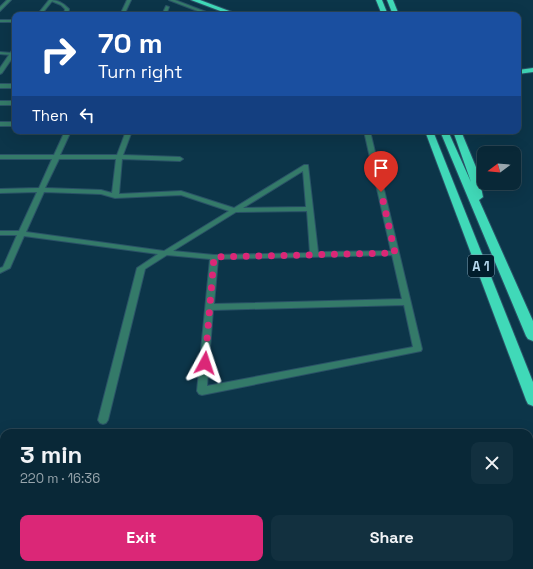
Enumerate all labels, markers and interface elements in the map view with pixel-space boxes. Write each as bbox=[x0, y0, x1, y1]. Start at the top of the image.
text: 70 m bbox=[98, 25, 163, 61]
icon: right bbox=[32, 28, 84, 80]
text: Turn right bbox=[98, 60, 182, 83]
icon: left bbox=[76, 104, 98, 126]
text: Then bbox=[32, 106, 68, 125]
north arrow bbox=[477, 146, 521, 190]
map controls bbox=[477, 146, 521, 190]
pin bbox=[364, 151, 398, 192]
icon: arrive bbox=[370, 157, 392, 179]
road number: A 1 bbox=[468, 255, 494, 277]
position arrow bbox=[184, 342, 226, 384]
text: 3 min bbox=[20, 439, 82, 470]
button: close bbox=[471, 442, 513, 484]
text: 220 m · 16:36 bbox=[20, 470, 100, 487]
button: Exit bbox=[20, 515, 263, 561]
button: Share bbox=[271, 515, 513, 561]

